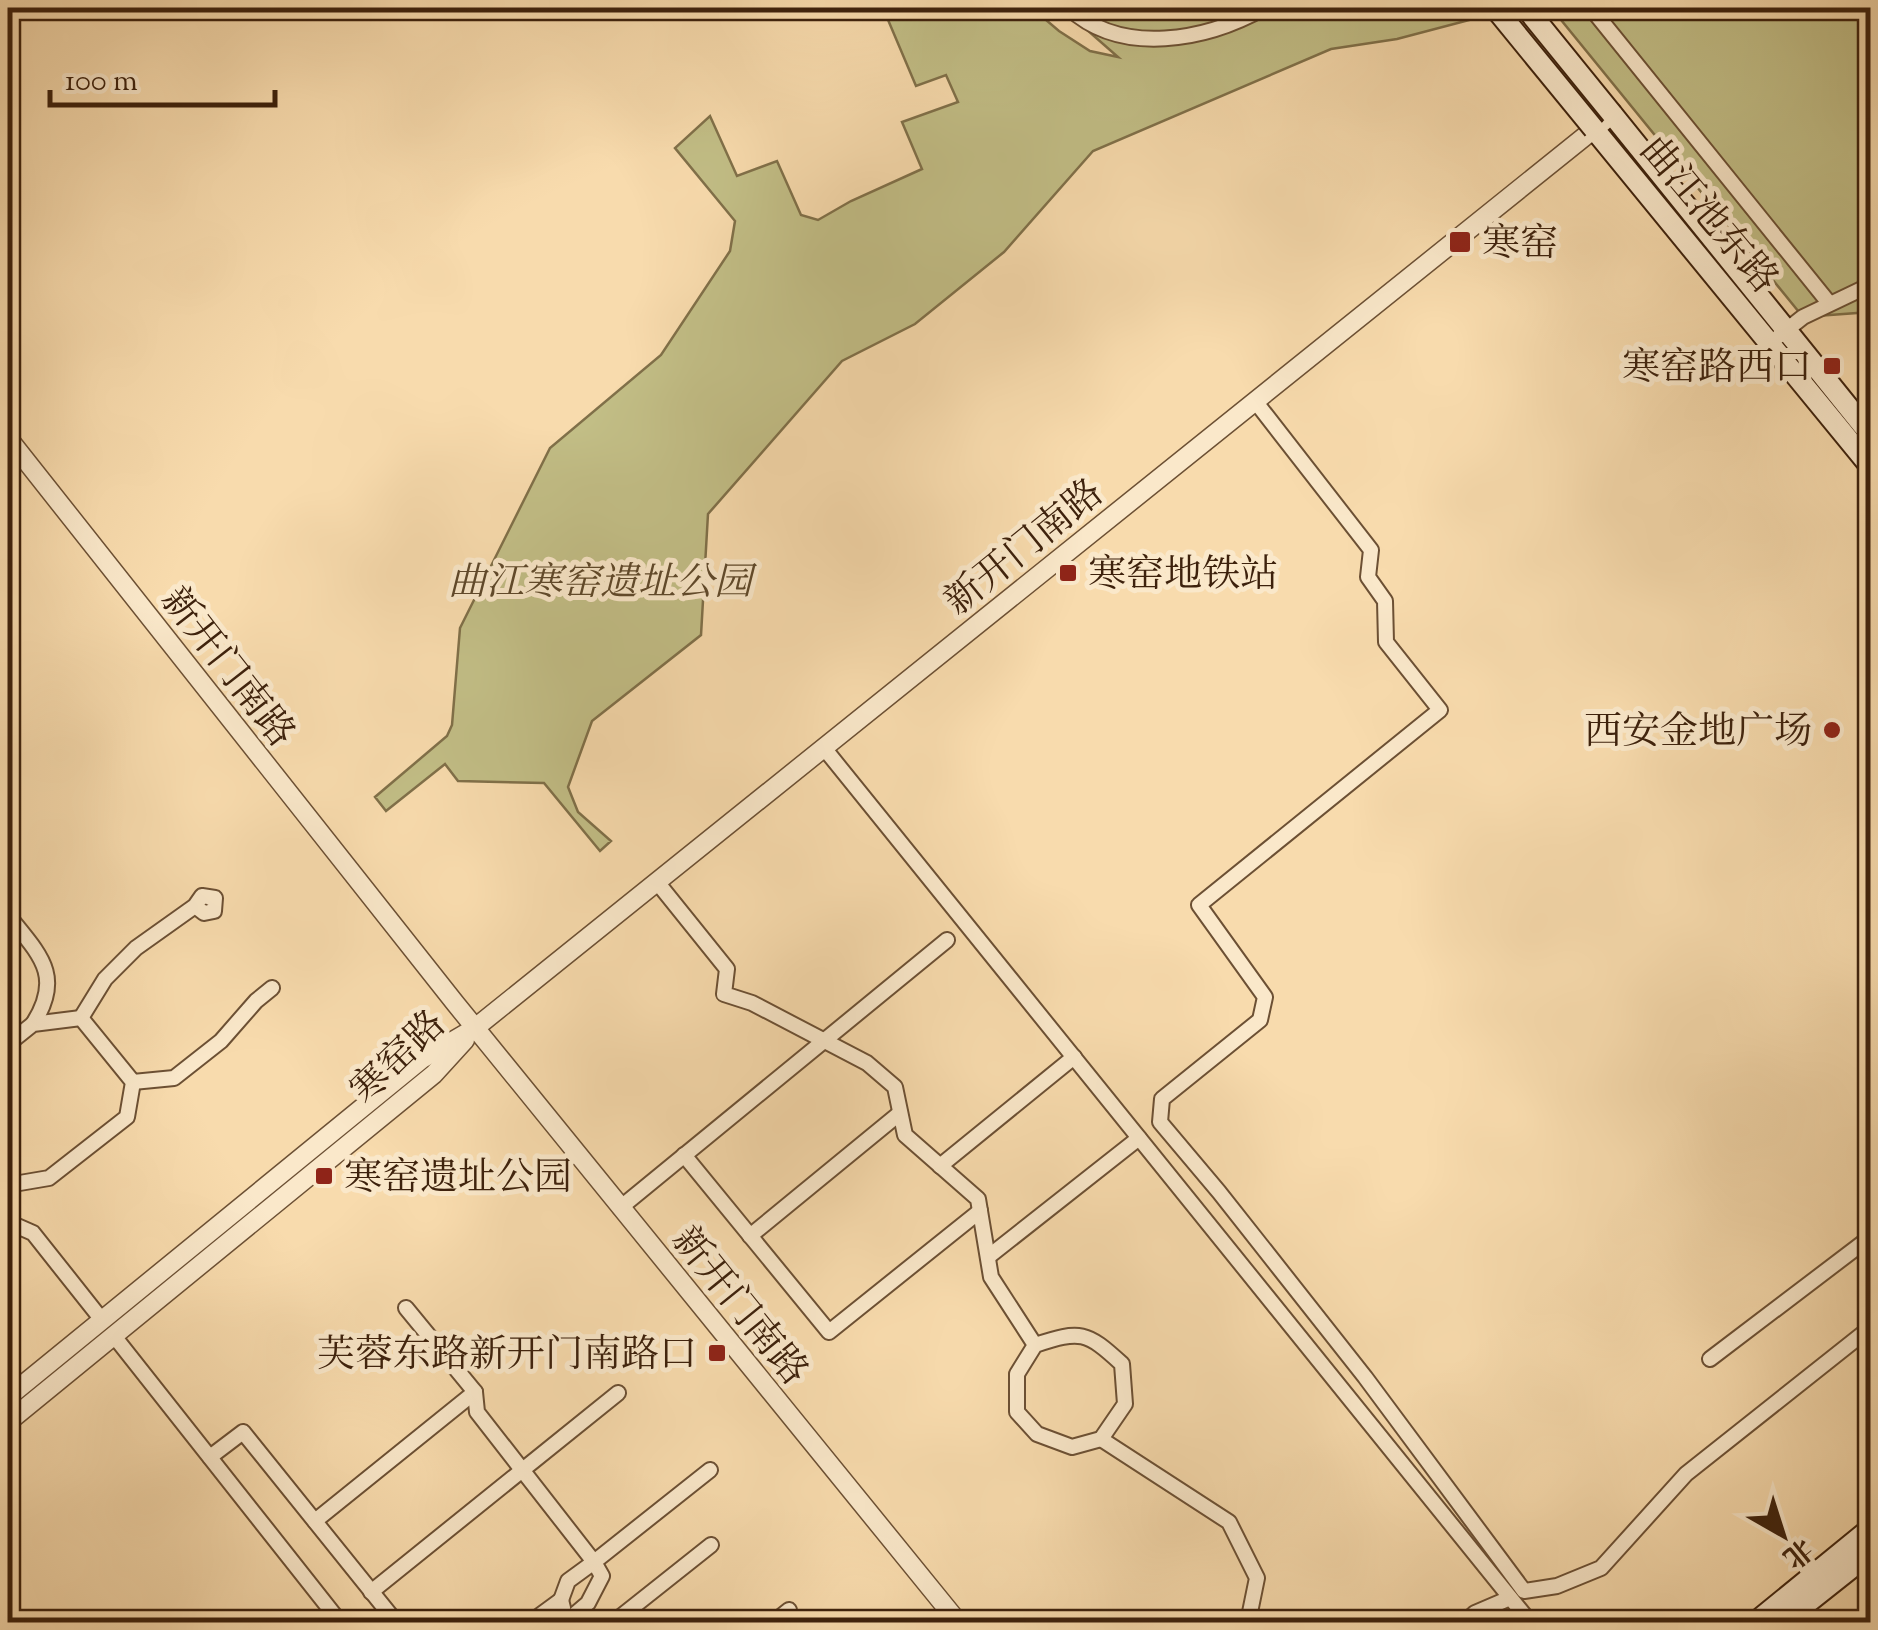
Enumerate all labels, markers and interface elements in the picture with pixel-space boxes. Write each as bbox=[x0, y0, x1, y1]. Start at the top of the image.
scale bar bbox=[50, 45, 275, 107]
text: 100 m bbox=[65, 61, 138, 104]
street label: 曲江池东路 bbox=[1625, 126, 1789, 307]
place label: 寒窑 bbox=[1482, 219, 1558, 273]
marker: 寒窑 bbox=[1447, 229, 1473, 255]
place label: 寒窑路西口 bbox=[1622, 343, 1812, 397]
marker: 寒窑路西口 bbox=[1821, 355, 1843, 377]
street label: 新开门南路 bbox=[935, 468, 1116, 630]
place label: 寒窑地铁站 bbox=[1088, 550, 1278, 604]
park label: 曲江寒窑遗址公园 bbox=[448, 558, 758, 612]
marker: 寒窑地铁站 bbox=[1057, 562, 1079, 584]
street label: 新开门南路 bbox=[146, 577, 306, 760]
place label: 西安金地广场 bbox=[1584, 707, 1812, 761]
marker: 西安金地广场 bbox=[1821, 719, 1843, 741]
street label: 寒窑路 bbox=[340, 1000, 460, 1118]
place label: 寒窑遗址公园 bbox=[344, 1153, 572, 1207]
marker: 寒窑遗址公园 bbox=[313, 1165, 335, 1187]
street label: 新开门南路 bbox=[657, 1217, 819, 1398]
place label: 芙蓉东路新开门南路口 bbox=[317, 1330, 697, 1384]
marker: 芙蓉东路新开门南路口 bbox=[706, 1342, 728, 1364]
north arrow bbox=[1733, 1485, 1833, 1585]
text: 北 bbox=[1773, 1528, 1820, 1576]

